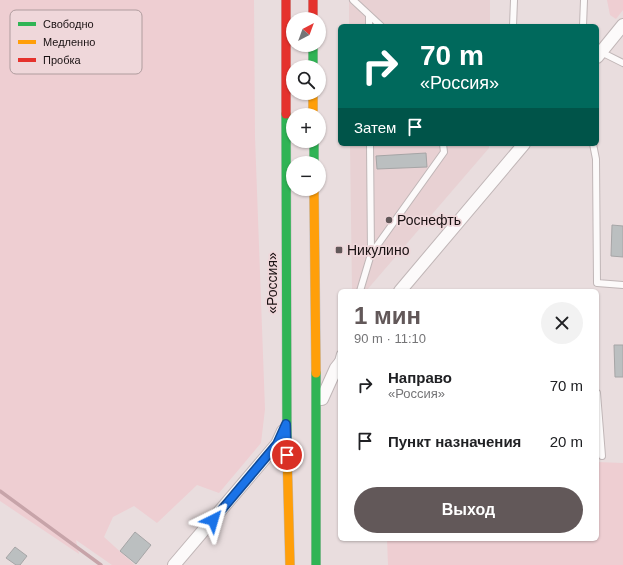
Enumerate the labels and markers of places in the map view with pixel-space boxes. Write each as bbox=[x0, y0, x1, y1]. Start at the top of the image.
place label: Роснефть bbox=[397, 212, 461, 228]
marker: Роснефть bbox=[384, 215, 394, 225]
place label: Никулино bbox=[347, 242, 410, 258]
marker: Никулино bbox=[334, 245, 344, 255]
pin bbox=[270, 438, 304, 472]

